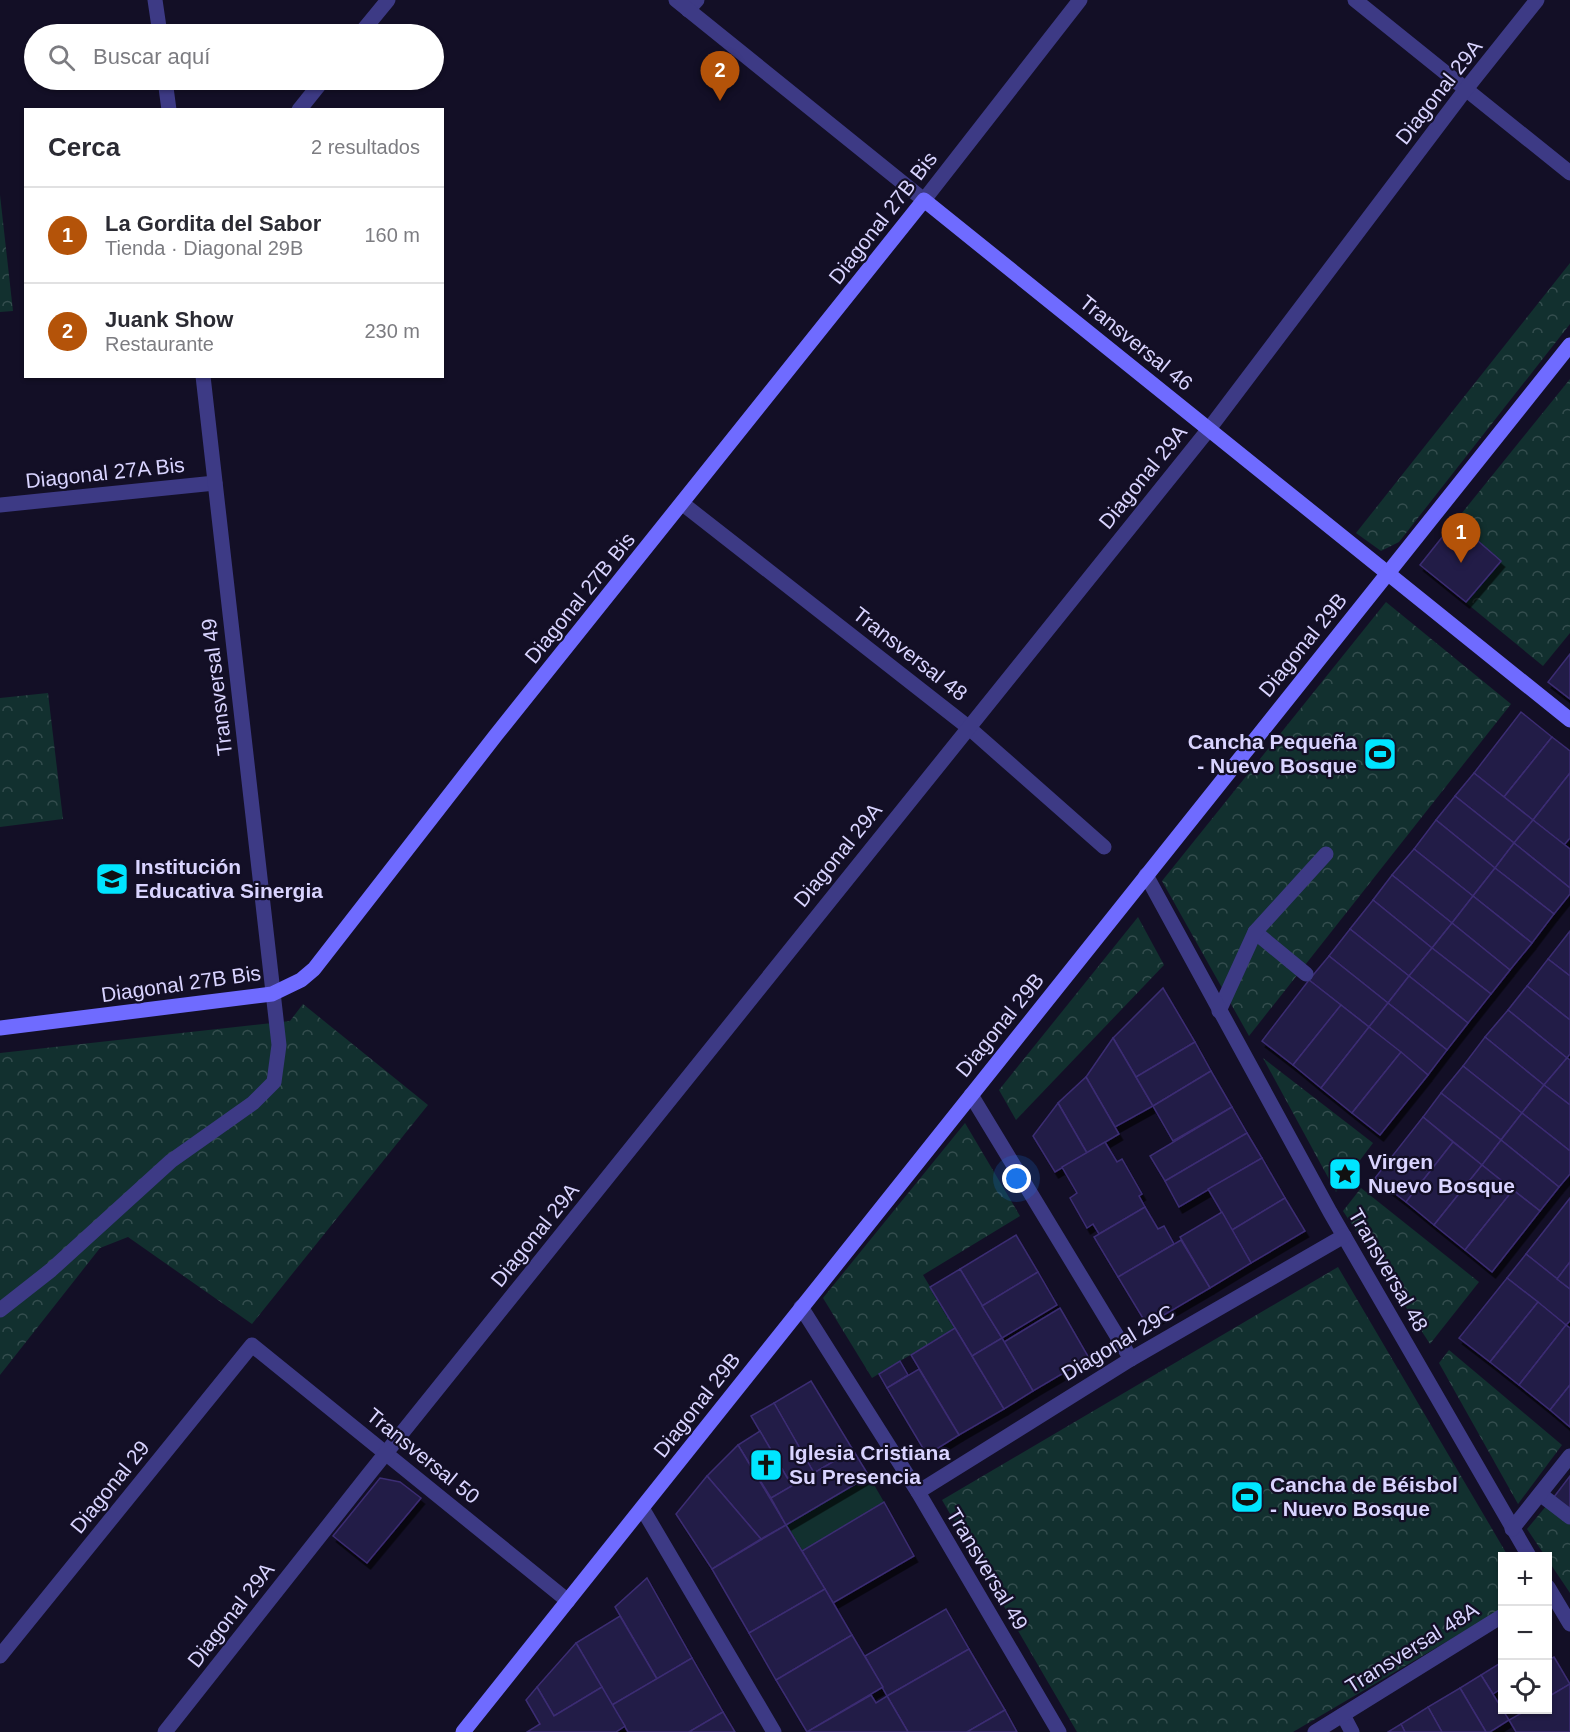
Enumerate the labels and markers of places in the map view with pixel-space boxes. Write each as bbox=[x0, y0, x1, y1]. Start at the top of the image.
pin: 2 bbox=[700, 51, 740, 101]
pin: 1 bbox=[1442, 514, 1480, 563]
place label: Cancha Pequeña - Nuevo Bosque bbox=[1188, 730, 1357, 777]
sports icon: Cancha Pequeña - Nuevo Bosque bbox=[1362, 736, 1398, 772]
place label: Institución Educativa Sinergia bbox=[135, 855, 323, 902]
school or university icon: Institución Educativa Sinergia bbox=[94, 861, 130, 897]
place label: Virgen Nuevo Bosque bbox=[1368, 1150, 1515, 1197]
place icon: Virgen Nuevo Bosque bbox=[1327, 1156, 1363, 1192]
place label: Iglesia Cristiana Su Presencia bbox=[789, 1441, 950, 1488]
church icon: Iglesia Cristiana Su Presencia bbox=[748, 1447, 784, 1483]
place label: Cancha de Béisbol - Nuevo Bosque bbox=[1270, 1473, 1458, 1520]
sports icon: Cancha de Béisbol - Nuevo Bosque bbox=[1229, 1479, 1265, 1515]

